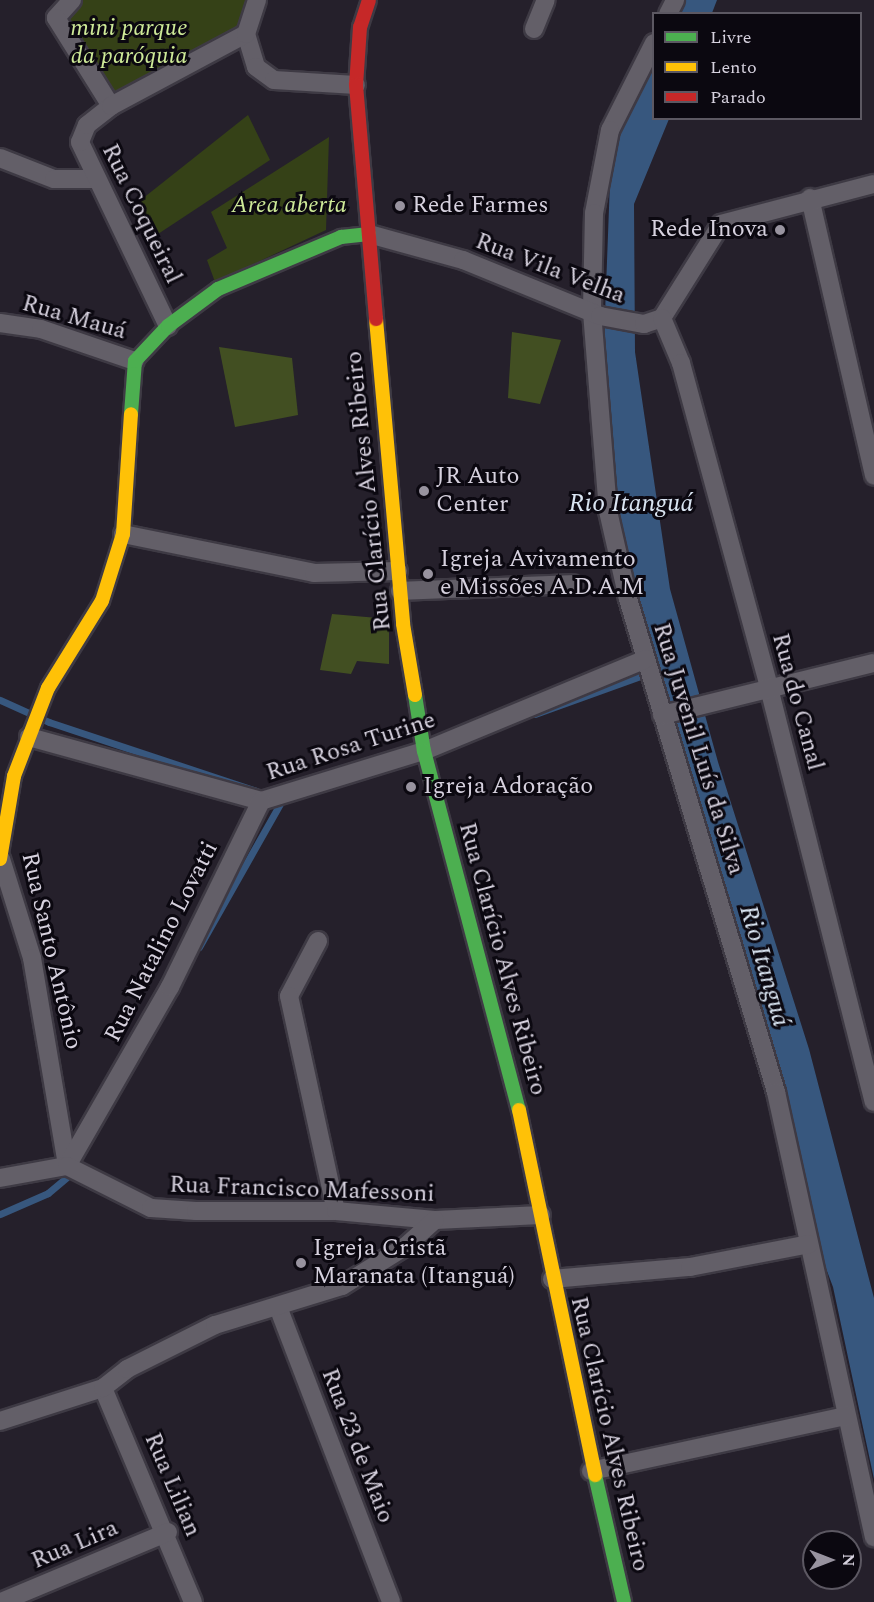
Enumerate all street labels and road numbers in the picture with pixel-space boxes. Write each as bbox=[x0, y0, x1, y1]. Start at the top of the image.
street label: Rua Coqueiral bbox=[95, 139, 187, 289]
street label: Rua Vila Velha bbox=[471, 227, 629, 311]
street label: Rua Mauá bbox=[19, 289, 129, 347]
street label: Rua Clarício Alves Ribeiro bbox=[340, 350, 398, 632]
street label: Rua Juvenil Luís da Silva bbox=[646, 620, 750, 878]
street label: Rua do Canal bbox=[765, 630, 829, 774]
street label: Rua Rosa Turine bbox=[263, 706, 439, 788]
street label: Rua Clarício Alves Ribeiro bbox=[452, 819, 552, 1099]
street label: Rua Natalino Lovatti bbox=[99, 837, 225, 1047]
street label: Rua Santo Antônio bbox=[14, 850, 88, 1052]
street label: Rua Francisco Mafessoni bbox=[169, 1171, 435, 1209]
street label: Rua Clarício Alves Ribeiro bbox=[563, 1294, 655, 1574]
street label: Rua 23 de Maio bbox=[314, 1365, 400, 1527]
street label: Rua Lilian bbox=[137, 1429, 207, 1541]
street label: Rua Lira bbox=[27, 1514, 123, 1576]

